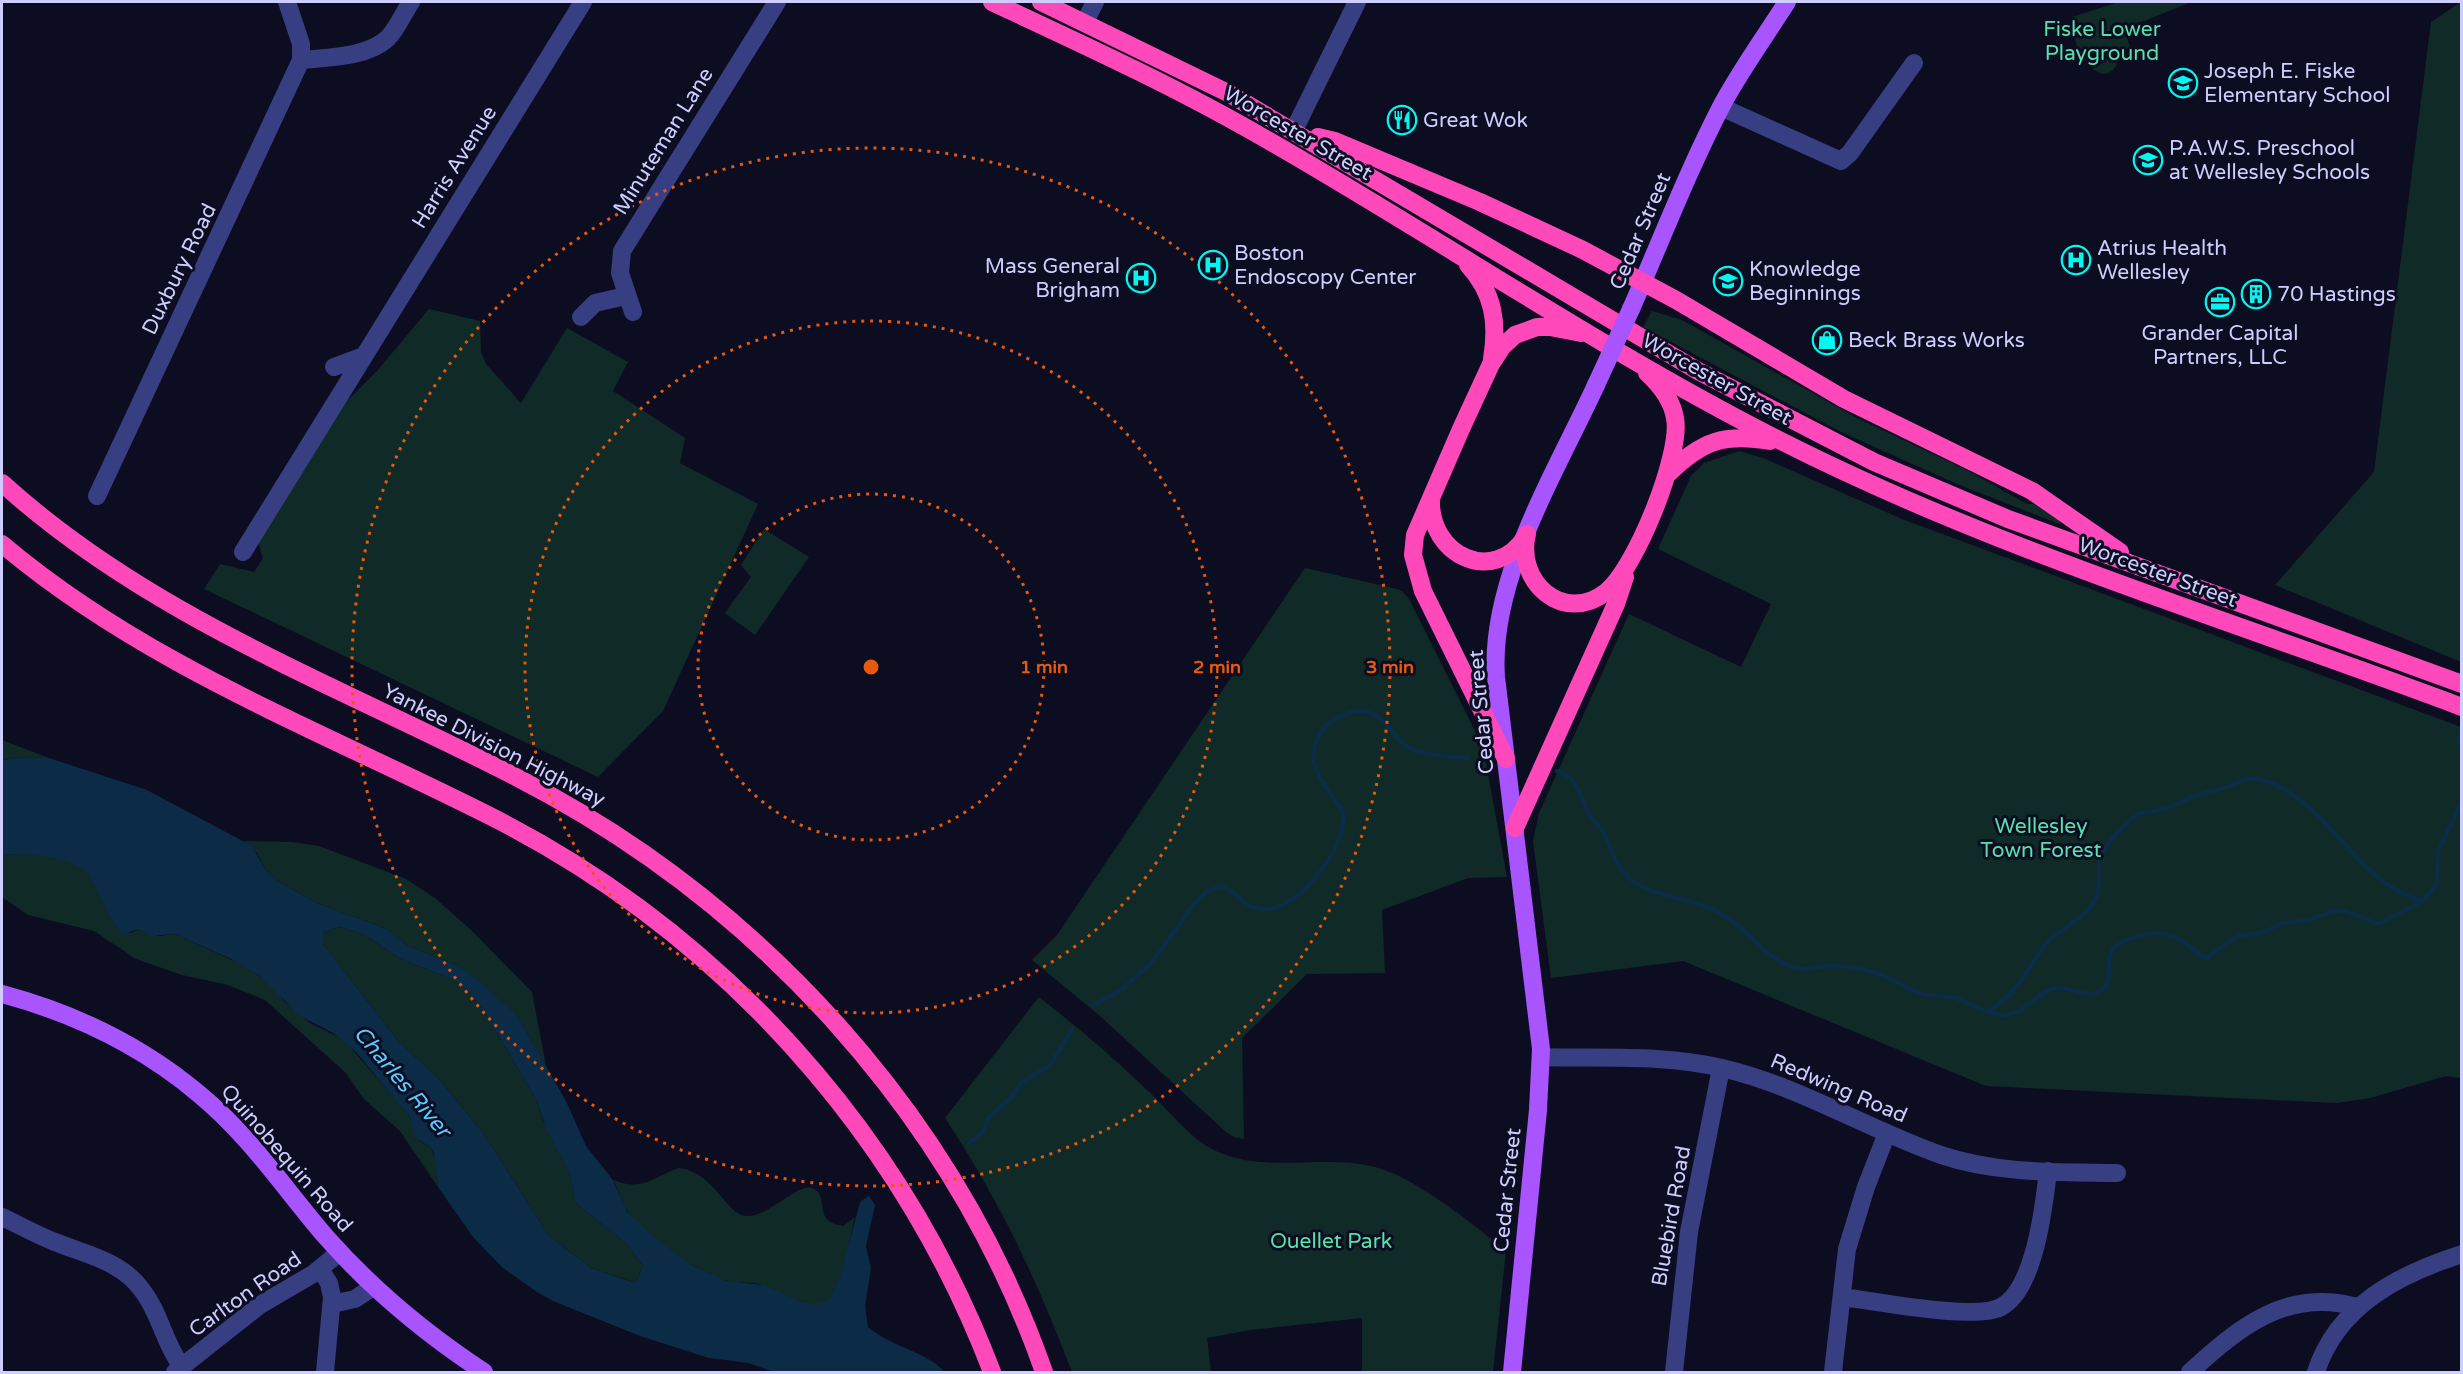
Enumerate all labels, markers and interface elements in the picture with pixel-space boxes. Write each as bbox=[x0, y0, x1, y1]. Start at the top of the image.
park label: Fiske Lower Playground bbox=[2043, 17, 2161, 66]
place label: Joseph E. Fiske Elementary School bbox=[2204, 59, 2391, 108]
street label: Minuteman Lane bbox=[608, 63, 719, 219]
school or university icon: Joseph E. Fiske Elementary School bbox=[2167, 67, 2199, 99]
street label: Worcester Street bbox=[1219, 81, 1376, 186]
street label: Harris Avenue bbox=[407, 101, 502, 233]
restaurant icon: Great Wok bbox=[1386, 104, 1418, 136]
place label: Great Wok bbox=[1423, 108, 1528, 133]
place label: P.A.W.S. Preschool at Wellesley Schools bbox=[2169, 136, 2370, 185]
school or university icon: P.A.W.S. Preschool at Wellesley Schools bbox=[2132, 144, 2164, 176]
street label: Cedar Street bbox=[1605, 169, 1676, 293]
street label: Duxbury Road bbox=[137, 199, 222, 339]
place label: Atrius Health Wellesley bbox=[2097, 236, 2227, 285]
place label: Boston Endoscopy Center bbox=[1234, 241, 1416, 290]
hospital icon: Atrius Health Wellesley bbox=[2060, 244, 2092, 276]
hospital icon: Boston Endoscopy Center bbox=[1197, 249, 1229, 281]
place label: Mass General Brigham bbox=[985, 254, 1120, 303]
place label: Knowledge Beginnings bbox=[1749, 257, 1861, 306]
hospital icon: Mass General Brigham bbox=[1125, 262, 1157, 294]
school or university icon: Knowledge Beginnings bbox=[1712, 265, 1744, 297]
building icon: 70 Hastings bbox=[2240, 278, 2272, 310]
place label: 70 Hastings bbox=[2277, 282, 2396, 307]
office icon: Grander Capital Partners, LLC bbox=[2204, 286, 2236, 318]
place label: Grander Capital Partners, LLC bbox=[2141, 321, 2299, 370]
shop icon: Beck Brass Works bbox=[1811, 324, 1843, 356]
street label: Worcester Street bbox=[1638, 328, 1796, 431]
place label: Beck Brass Works bbox=[1848, 328, 2025, 353]
street label: Worcester Street bbox=[2075, 532, 2241, 613]
street label: Cedar Street bbox=[1464, 649, 1499, 775]
text: 1 min bbox=[1020, 656, 1068, 678]
text: 2 min bbox=[1193, 656, 1241, 678]
text: 3 min bbox=[1366, 656, 1414, 678]
centre of rings bbox=[861, 657, 881, 677]
street label: Yankee Division Highway bbox=[378, 678, 609, 813]
park label: Wellesley Town Forest bbox=[1980, 814, 2102, 863]
water label: Charles River bbox=[348, 1021, 458, 1145]
street label: Redwing Road bbox=[1767, 1048, 1911, 1129]
street label: Quinobequin Road bbox=[216, 1079, 358, 1237]
street label: Cedar Street bbox=[1489, 1127, 1526, 1253]
street label: Bluebird Road bbox=[1647, 1144, 1696, 1288]
park label: Ouellet Park bbox=[1270, 1229, 1392, 1254]
street label: Carlton Road bbox=[184, 1247, 306, 1342]

